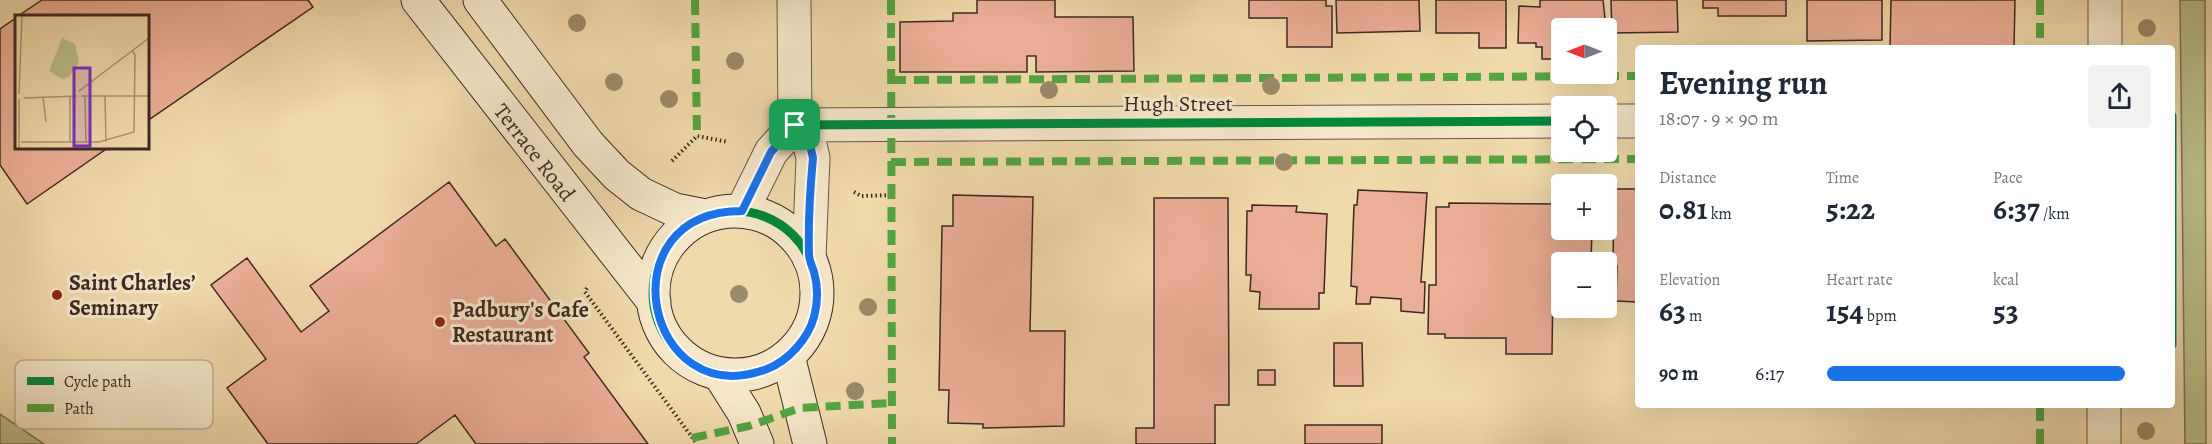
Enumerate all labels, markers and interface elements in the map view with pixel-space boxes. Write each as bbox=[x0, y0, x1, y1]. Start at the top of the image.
inset map bbox=[15, 15, 148, 148]
north arrow bbox=[1551, 18, 1617, 84]
map controls bbox=[1551, 18, 1617, 318]
text: Evening run bbox=[1659, 60, 1828, 105]
button: share bbox=[2088, 65, 2151, 128]
street label: Hugh Street bbox=[1123, 89, 1233, 119]
button: locate bbox=[1551, 96, 1617, 162]
street label: Terrace Road bbox=[487, 97, 582, 208]
pin bbox=[769, 99, 820, 150]
text: 18:07 · 9 × 90 m bbox=[1659, 105, 1779, 132]
icon: arrive bbox=[778, 108, 811, 141]
text: Distance bbox=[1659, 167, 1716, 189]
text: Time bbox=[1826, 167, 1859, 189]
text: Pace bbox=[1993, 167, 2023, 189]
button: + bbox=[1551, 174, 1617, 240]
text: 0.81 bbox=[1659, 189, 1707, 229]
text: 5:22 bbox=[1826, 189, 1875, 229]
text: 6:37 bbox=[1993, 189, 2040, 229]
text: km bbox=[1707, 203, 1732, 225]
text: /km bbox=[2040, 203, 2070, 225]
button: − bbox=[1551, 252, 1617, 318]
place label: Saint Charles’ Seminary bbox=[69, 268, 196, 323]
text: Elevation bbox=[1659, 269, 1720, 291]
text: Heart rate bbox=[1826, 269, 1893, 291]
text: kcal bbox=[1993, 269, 2019, 291]
marker: Saint Charles’ Seminary bbox=[50, 288, 64, 302]
text: 63 bbox=[1659, 291, 1686, 331]
text: 154 bbox=[1826, 291, 1864, 331]
text: 53 bbox=[1993, 291, 2019, 331]
place label: Padbury's Cafe Restaurant bbox=[452, 295, 589, 350]
text: m bbox=[1686, 305, 1702, 327]
text: bpm bbox=[1864, 305, 1897, 327]
marker: Padbury's Cafe Restaurant bbox=[433, 315, 447, 329]
legend bbox=[15, 360, 213, 429]
text: 90 m bbox=[1659, 360, 1699, 387]
text: 6:17 bbox=[1755, 360, 1784, 387]
text: Cycle path bbox=[64, 371, 132, 393]
text: Path bbox=[64, 398, 94, 420]

